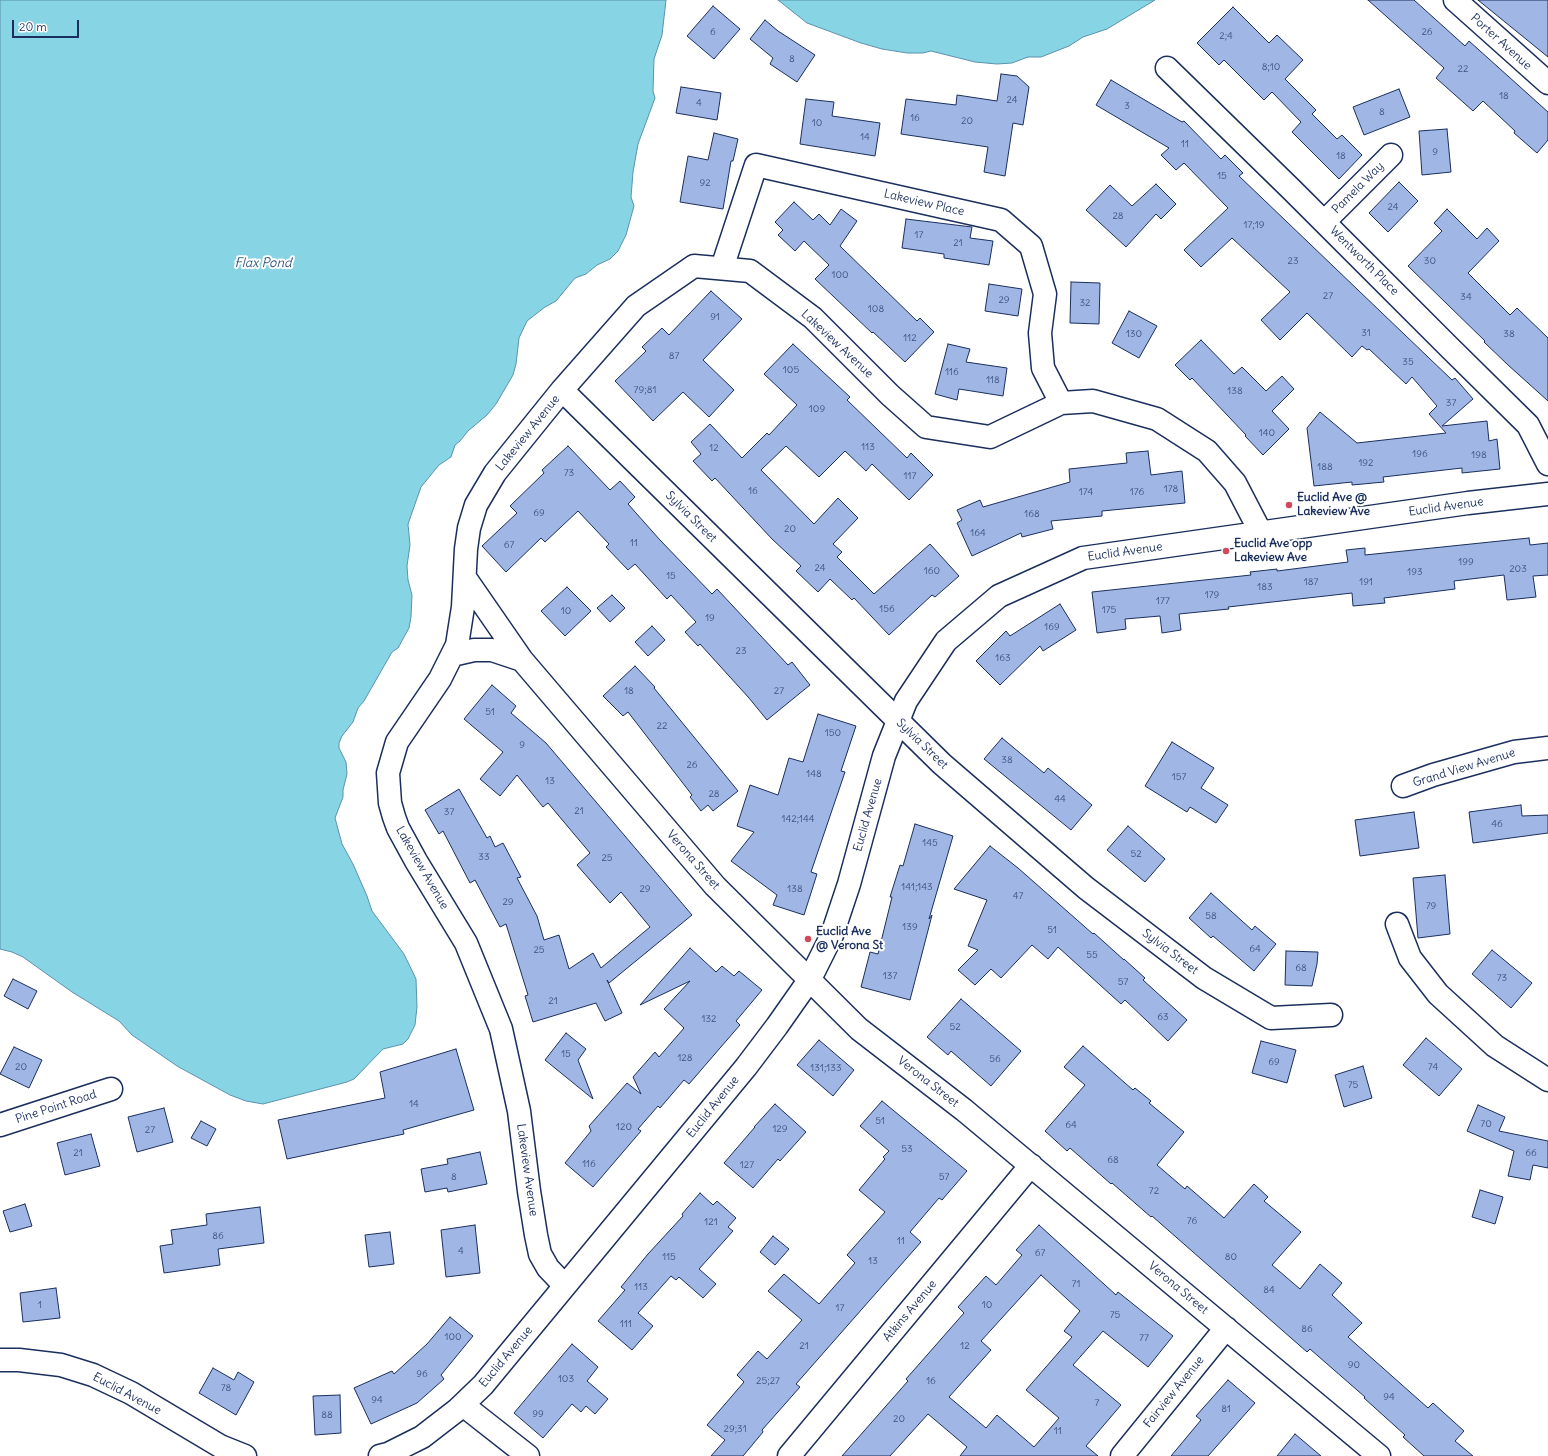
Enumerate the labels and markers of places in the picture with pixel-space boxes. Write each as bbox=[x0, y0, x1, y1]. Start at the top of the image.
place label: Euclid Ave @ Lakeview Ave bbox=[1297, 491, 1370, 519]
marker: Euclid Ave @ Lakeview Ave bbox=[1284, 500, 1294, 510]
place label: Euclid Ave opp Lakeview Ave bbox=[1234, 537, 1312, 565]
marker: Euclid Ave opp Lakeview Ave bbox=[1221, 546, 1231, 556]
place label: Euclid Ave @ Verona St bbox=[816, 925, 883, 953]
marker: Euclid Ave @ Verona St bbox=[803, 934, 813, 944]

